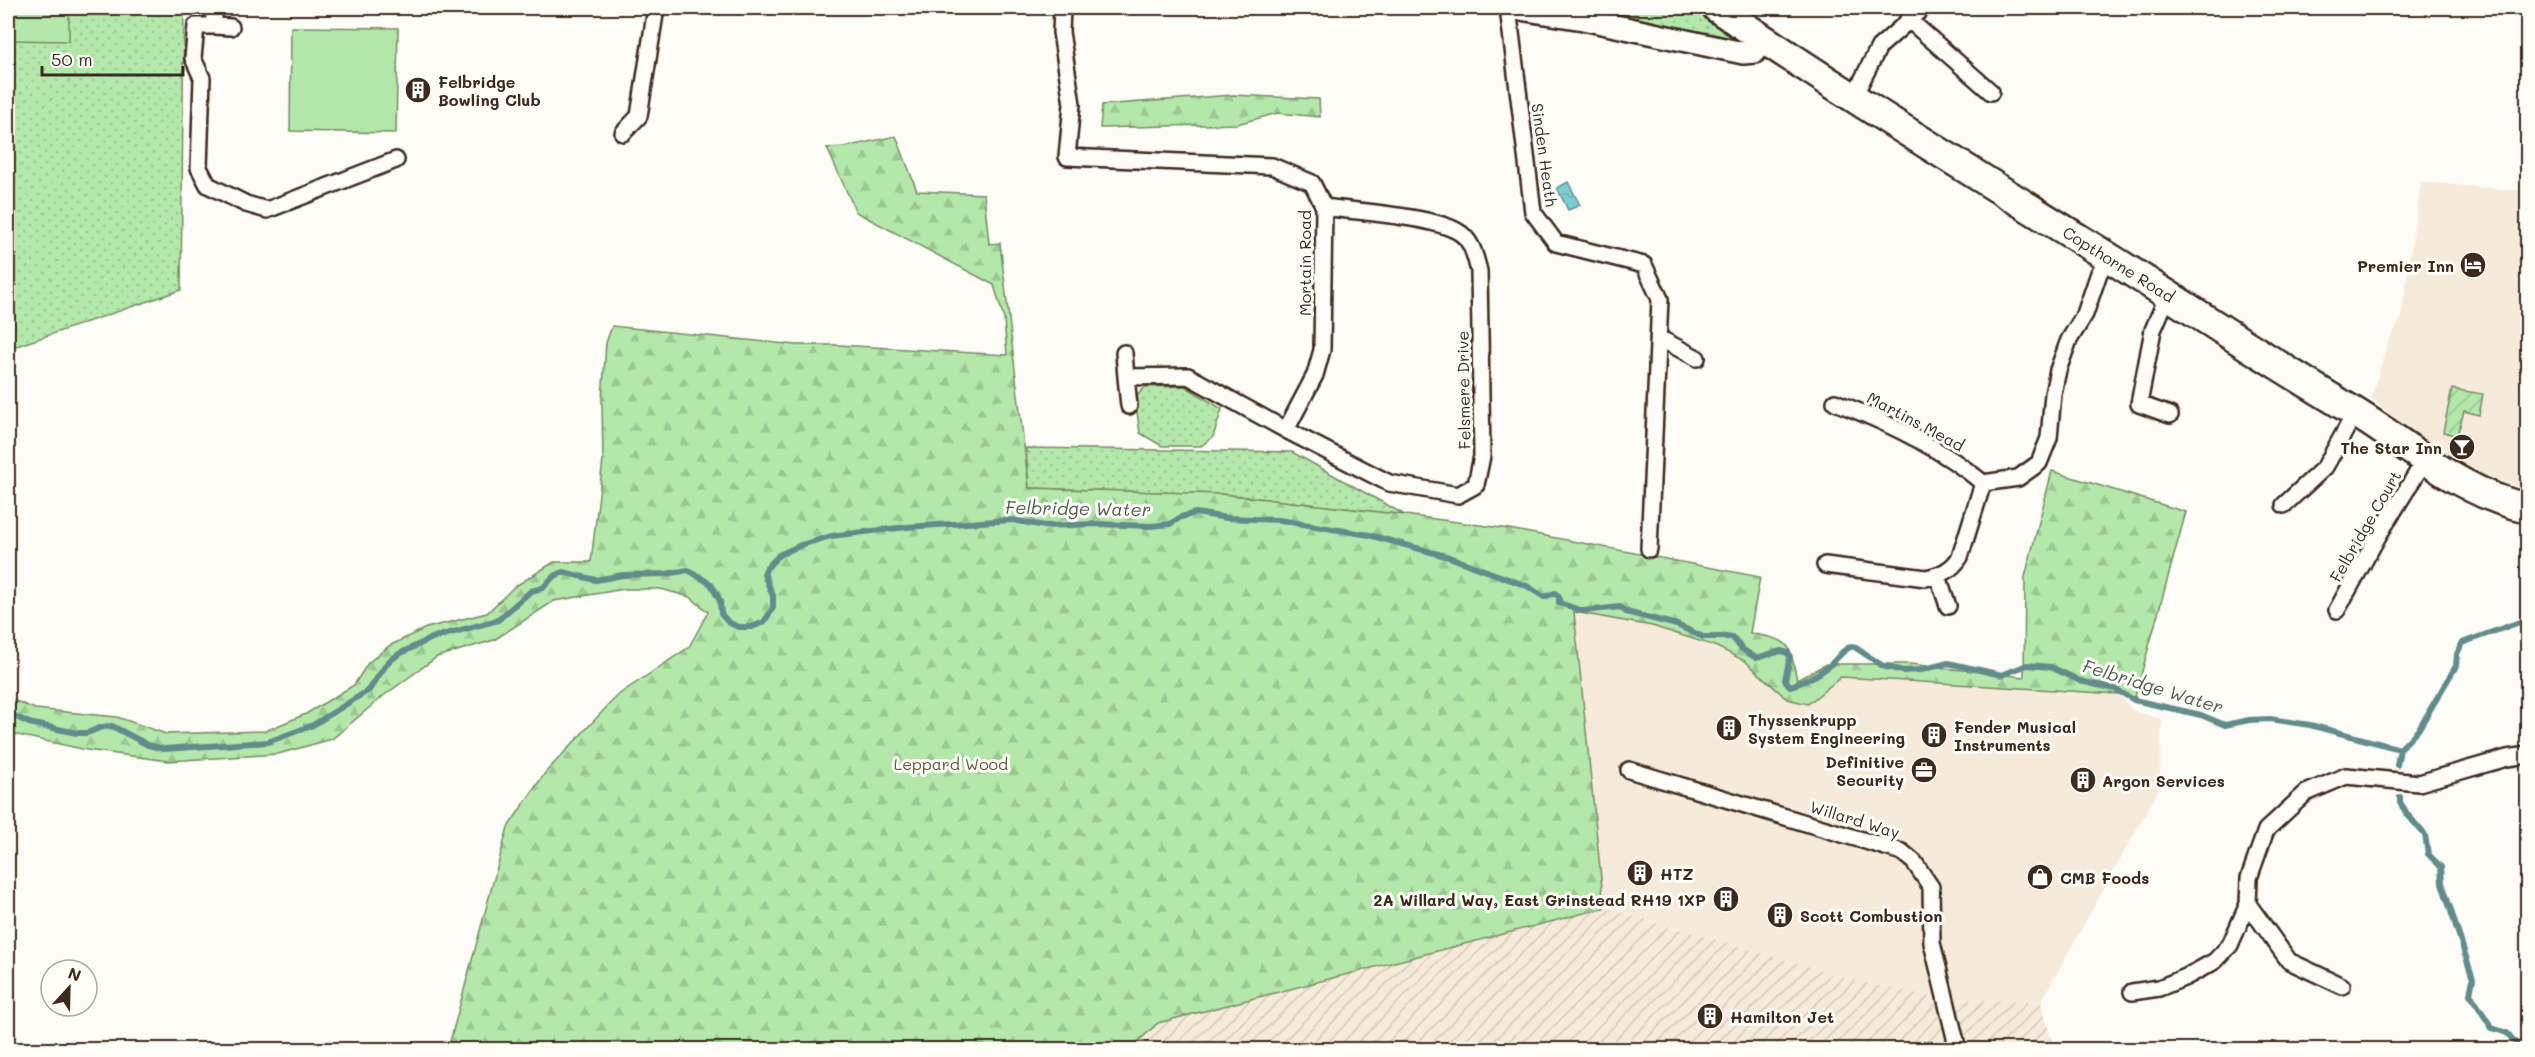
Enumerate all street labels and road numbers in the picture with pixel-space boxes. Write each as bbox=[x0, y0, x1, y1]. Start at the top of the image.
street label: Sinden Heath bbox=[1527, 102, 1563, 208]
street label: Mortain Road bbox=[1294, 210, 1315, 316]
street label: Copthorne Road bbox=[2059, 221, 2179, 307]
street label: Felsmere Drive bbox=[1451, 331, 1475, 449]
street label: Martins Mead bbox=[1864, 387, 1968, 455]
street label: Felbridge Court bbox=[2325, 467, 2405, 585]
street label: Willard Way bbox=[1808, 795, 1902, 843]

